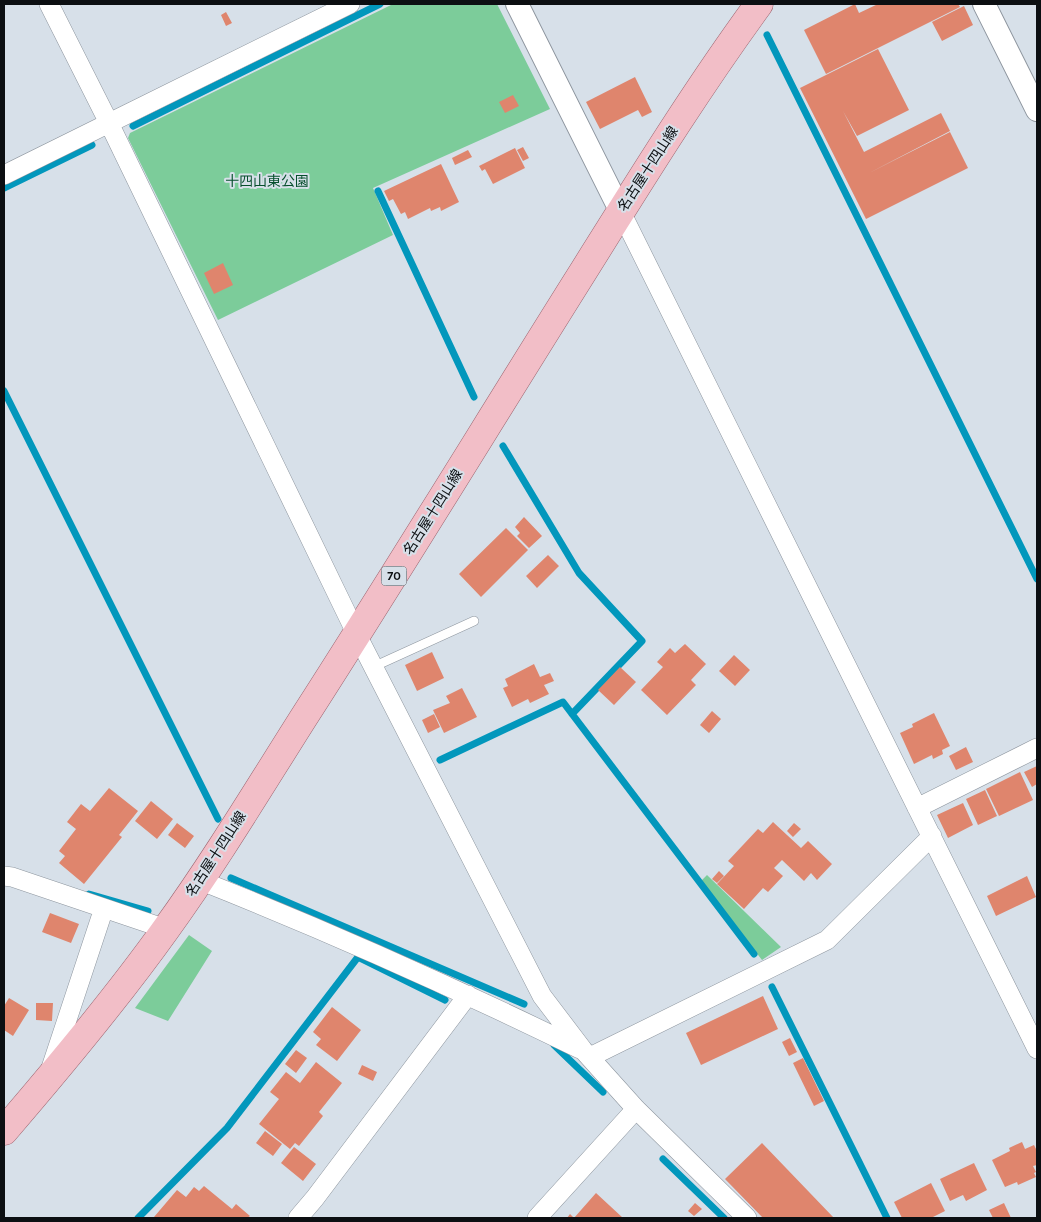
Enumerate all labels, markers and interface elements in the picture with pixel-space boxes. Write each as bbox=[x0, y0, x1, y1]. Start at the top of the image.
street label: 名古屋十四山線 bbox=[614, 123, 682, 215]
park label: 十四山東公園 bbox=[225, 173, 309, 190]
street label: 名古屋十四山線 bbox=[400, 466, 466, 558]
road number: 70 bbox=[382, 566, 406, 586]
street label: 名古屋十四山線 bbox=[182, 808, 250, 900]

